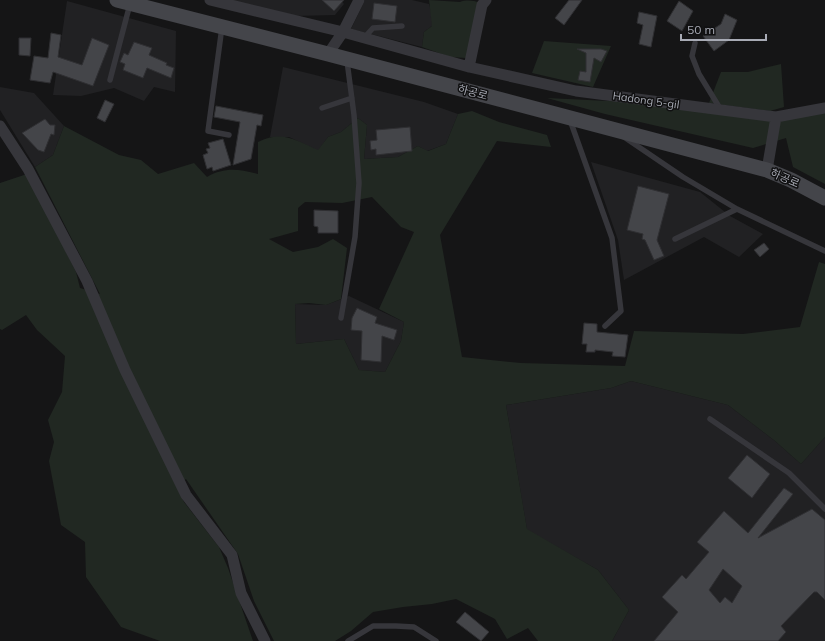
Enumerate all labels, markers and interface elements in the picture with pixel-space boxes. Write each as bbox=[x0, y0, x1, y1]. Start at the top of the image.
scale bar bbox=[681, 16, 766, 42]
text: 50 m bbox=[687, 22, 715, 37]
street label: 하공로 bbox=[457, 81, 489, 103]
street label: Hadong 5-gil bbox=[612, 88, 680, 112]
street label: 하공로 bbox=[768, 165, 802, 191]

